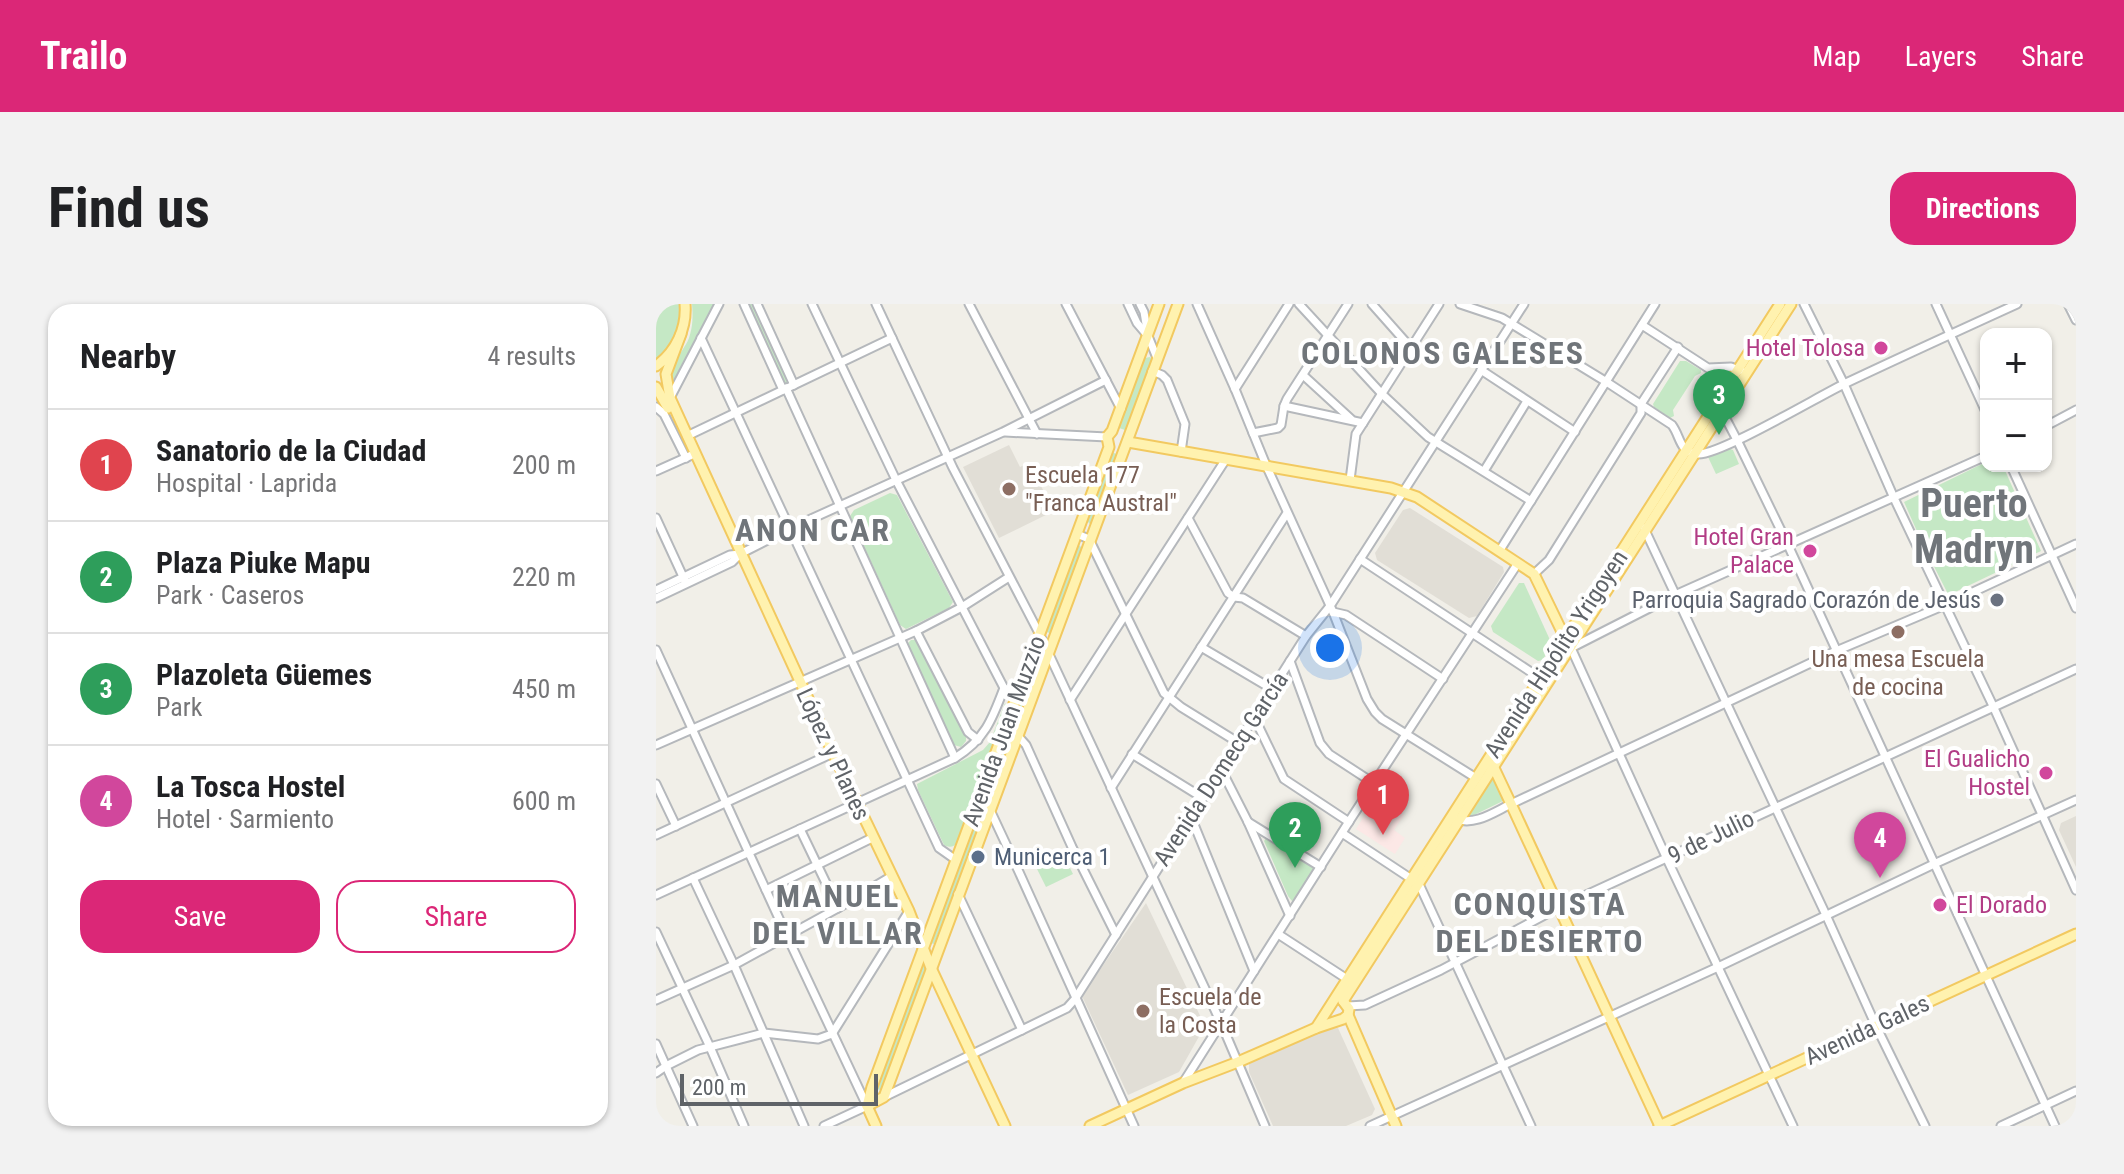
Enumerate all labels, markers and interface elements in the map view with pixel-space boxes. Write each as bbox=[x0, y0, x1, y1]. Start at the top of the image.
text: Trailo bbox=[40, 34, 127, 78]
text: Map bbox=[1812, 40, 1861, 73]
text: Layers bbox=[1905, 40, 1977, 73]
text: Share bbox=[2021, 40, 2084, 73]
button: Directions bbox=[1890, 172, 2076, 245]
text: Find us bbox=[48, 175, 210, 241]
map controls bbox=[1980, 328, 2052, 472]
button: + bbox=[1980, 328, 2052, 400]
district label: COLONOS GALESES bbox=[1301, 334, 1585, 372]
place label: Hotel Tolosa bbox=[1746, 334, 1865, 362]
text: Nearby bbox=[80, 336, 176, 376]
marker: Hotel Tolosa bbox=[1872, 339, 1890, 357]
text: 4 results bbox=[487, 341, 576, 371]
pin: 3 bbox=[1693, 369, 1745, 435]
button: − bbox=[1980, 400, 2052, 472]
text: Sanatorio de la Ciudad bbox=[156, 433, 426, 468]
text: 1 bbox=[99, 450, 113, 480]
text: 200 m bbox=[512, 450, 576, 480]
place label: Escuela 177 "Franca Austral" bbox=[1025, 461, 1177, 517]
text: Hospital · Laprida bbox=[156, 468, 337, 498]
marker: Escuela 177 "Franca Austral" bbox=[1000, 480, 1018, 498]
district label: Puerto Madryn bbox=[1914, 480, 2034, 573]
district label: ANON CAR bbox=[735, 511, 891, 549]
place label: Hotel Gran Palace bbox=[1694, 523, 1794, 579]
marker: Hotel Gran Palace bbox=[1801, 542, 1819, 560]
text: Plaza Piuke Mapu bbox=[156, 545, 371, 580]
street label: Avenida Hipólito Yrigoyen bbox=[1478, 545, 1634, 763]
text: 2 bbox=[99, 562, 113, 592]
text: 220 m bbox=[512, 562, 576, 592]
text: Park · Caseros bbox=[156, 580, 304, 610]
place label: Parroquia Sagrado Corazón de Jesús bbox=[1632, 586, 1981, 614]
marker: Parroquia Sagrado Corazón de Jesús bbox=[1988, 591, 2006, 609]
marker: Una mesa Escuela de cocina bbox=[1889, 623, 1907, 641]
your location bbox=[1310, 628, 1350, 668]
street label: Avenida Juan Muzzio bbox=[956, 632, 1052, 830]
place label: Una mesa Escuela de cocina bbox=[1811, 645, 1985, 701]
text: Plazoleta Güemes bbox=[156, 657, 372, 692]
street label: Avenida Domecq García bbox=[1148, 667, 1294, 871]
text: 3 bbox=[99, 674, 113, 704]
text: 450 m bbox=[512, 674, 576, 704]
street label: López y Planes bbox=[790, 684, 876, 824]
text: Park bbox=[156, 692, 202, 722]
place label: El Gualicho Hostel bbox=[1924, 745, 2030, 801]
marker: El Gualicho Hostel bbox=[2037, 764, 2055, 782]
text: La Tosca Hostel bbox=[156, 769, 345, 804]
pin: 1 bbox=[1357, 769, 1409, 835]
text: 4 bbox=[99, 786, 113, 816]
text: 600 m bbox=[512, 786, 576, 816]
pin: 2 bbox=[1269, 802, 1321, 868]
text: Hotel · Sarmiento bbox=[156, 804, 334, 834]
street label: 9 de Julio bbox=[1663, 804, 1759, 870]
pin: 4 bbox=[1854, 812, 1906, 878]
place label: Municerca 1 bbox=[994, 843, 1110, 871]
marker: Municerca 1 bbox=[969, 848, 987, 866]
district label: MANUEL DEL VILLAR bbox=[752, 877, 924, 952]
button: Save bbox=[80, 880, 320, 953]
button: Share bbox=[336, 880, 576, 953]
district label: CONQUISTA DEL DESIERTO bbox=[1435, 885, 1645, 960]
place label: El Dorado bbox=[1956, 891, 2047, 919]
marker: El Dorado bbox=[1931, 896, 1949, 914]
place label: Escuela de la Costa bbox=[1159, 983, 1261, 1039]
street label: Avenida Gales bbox=[1800, 989, 1934, 1071]
marker: Escuela de la Costa bbox=[1134, 1002, 1152, 1020]
scale bar bbox=[680, 1070, 878, 1106]
text: 200 m bbox=[692, 1075, 746, 1100]

